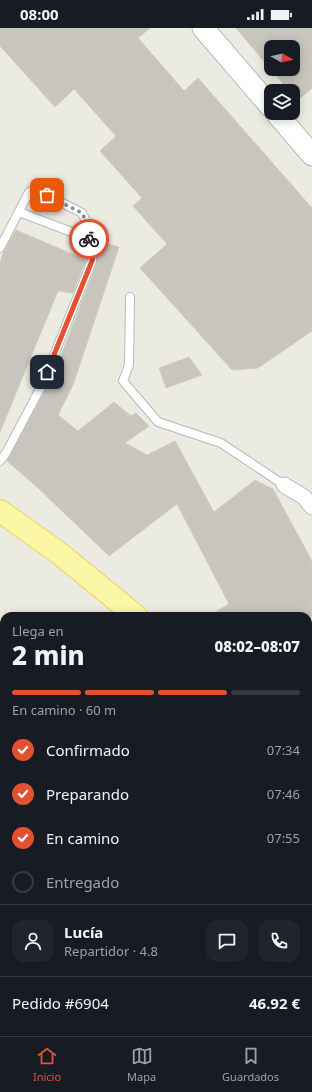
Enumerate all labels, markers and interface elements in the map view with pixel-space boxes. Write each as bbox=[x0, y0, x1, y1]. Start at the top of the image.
text: 08:00 bbox=[20, 4, 59, 24]
north arrow bbox=[264, 40, 300, 76]
map controls bbox=[264, 40, 300, 120]
button: layers bbox=[264, 84, 300, 120]
pin bbox=[30, 178, 64, 212]
icon: bag bbox=[36, 184, 58, 206]
courier bbox=[69, 219, 109, 259]
icon: bike bbox=[78, 228, 100, 250]
pin bbox=[30, 355, 64, 389]
icon: home bbox=[36, 361, 58, 383]
text: Llega en bbox=[12, 622, 64, 640]
text: 08:02–08:07 bbox=[215, 636, 300, 656]
text: 2 min bbox=[12, 637, 85, 673]
text: En camino · 60 m bbox=[12, 701, 116, 719]
icon: check bbox=[12, 739, 34, 761]
text: Confirmado bbox=[46, 740, 130, 760]
text: 07:34 bbox=[267, 741, 300, 759]
icon: check bbox=[12, 783, 34, 805]
text: Preparando bbox=[46, 784, 129, 804]
text: 07:46 bbox=[267, 785, 300, 803]
icon: check bbox=[12, 827, 34, 849]
text: En camino bbox=[46, 828, 119, 848]
text: 07:55 bbox=[267, 829, 300, 847]
text: Entregado bbox=[46, 872, 119, 892]
button: person bbox=[12, 920, 54, 962]
button: chat bbox=[206, 920, 248, 962]
button: phone bbox=[258, 920, 300, 962]
text: Lucía bbox=[64, 922, 103, 942]
text: Repartidor · 4.8 bbox=[64, 942, 158, 960]
text: Pedido #6904 bbox=[12, 993, 109, 1013]
text: 46.92 € bbox=[249, 993, 300, 1013]
tab: Inicio bbox=[33, 1045, 61, 1084]
tab: Mapa bbox=[127, 1045, 156, 1084]
tab: Guardados bbox=[222, 1045, 279, 1084]

